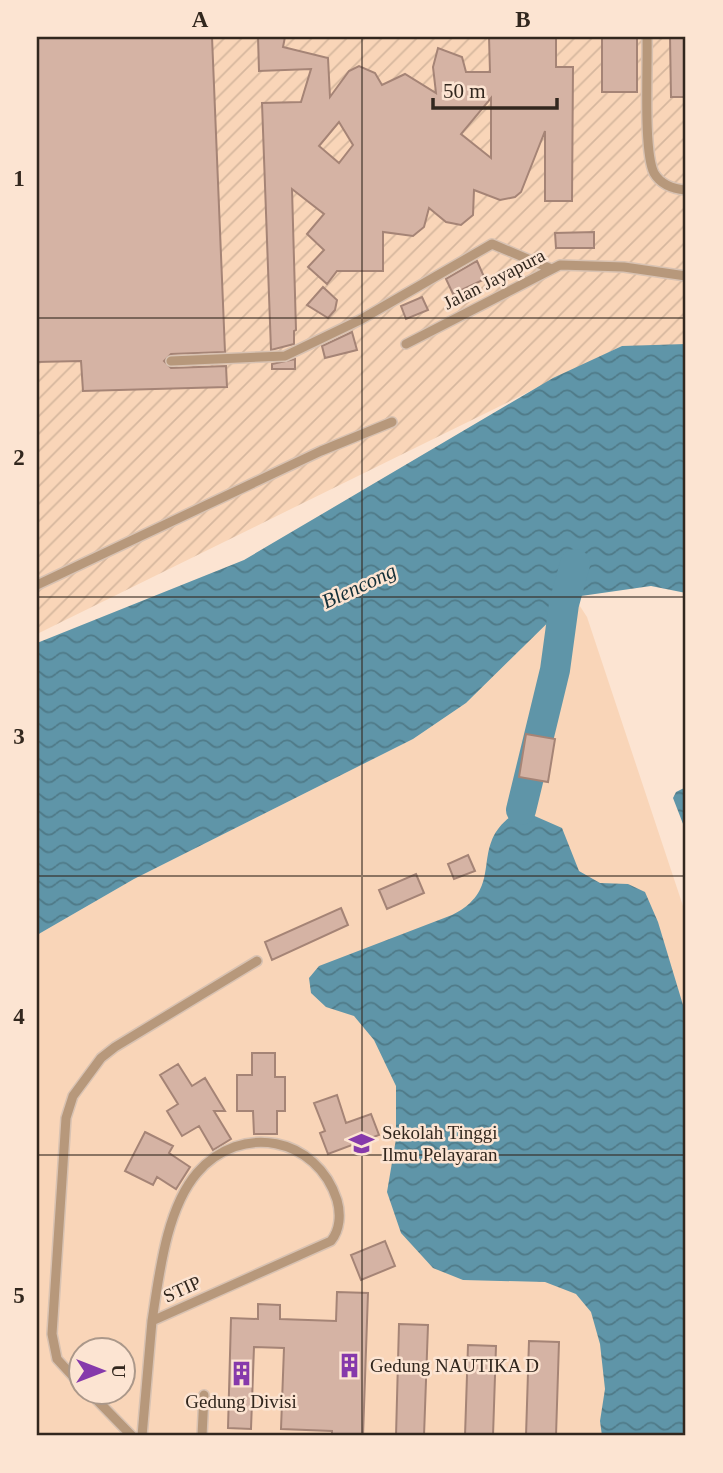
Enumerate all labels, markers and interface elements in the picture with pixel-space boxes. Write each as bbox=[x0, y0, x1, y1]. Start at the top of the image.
text: A bbox=[192, 7, 209, 32]
text: B bbox=[515, 7, 531, 32]
scale bar bbox=[433, 66, 557, 110]
text: 50 m bbox=[443, 79, 486, 103]
text: 1 bbox=[13, 166, 25, 191]
street label: Jalan Jayapura bbox=[440, 244, 549, 314]
text: 2 bbox=[13, 445, 25, 470]
water label: Blencong bbox=[318, 558, 400, 614]
text: 3 bbox=[13, 724, 25, 749]
text: 4 bbox=[13, 1004, 25, 1029]
place label: Sekolah Tinggi Ilmu Pelayaran bbox=[382, 1122, 498, 1165]
school or university icon: Sekolah Tinggi Ilmu Pelayaran bbox=[348, 1129, 376, 1157]
street label: STIP bbox=[160, 1271, 204, 1307]
text: 5 bbox=[13, 1283, 25, 1308]
north arrow bbox=[66, 1336, 136, 1406]
building icon: Gedung NAUTIKA D bbox=[336, 1351, 364, 1379]
place label: Gedung NAUTIKA D bbox=[370, 1355, 539, 1376]
building icon: Gedung Divisi bbox=[227, 1359, 255, 1387]
text: U bbox=[108, 1364, 129, 1378]
place label: Gedung Divisi bbox=[185, 1391, 297, 1412]

